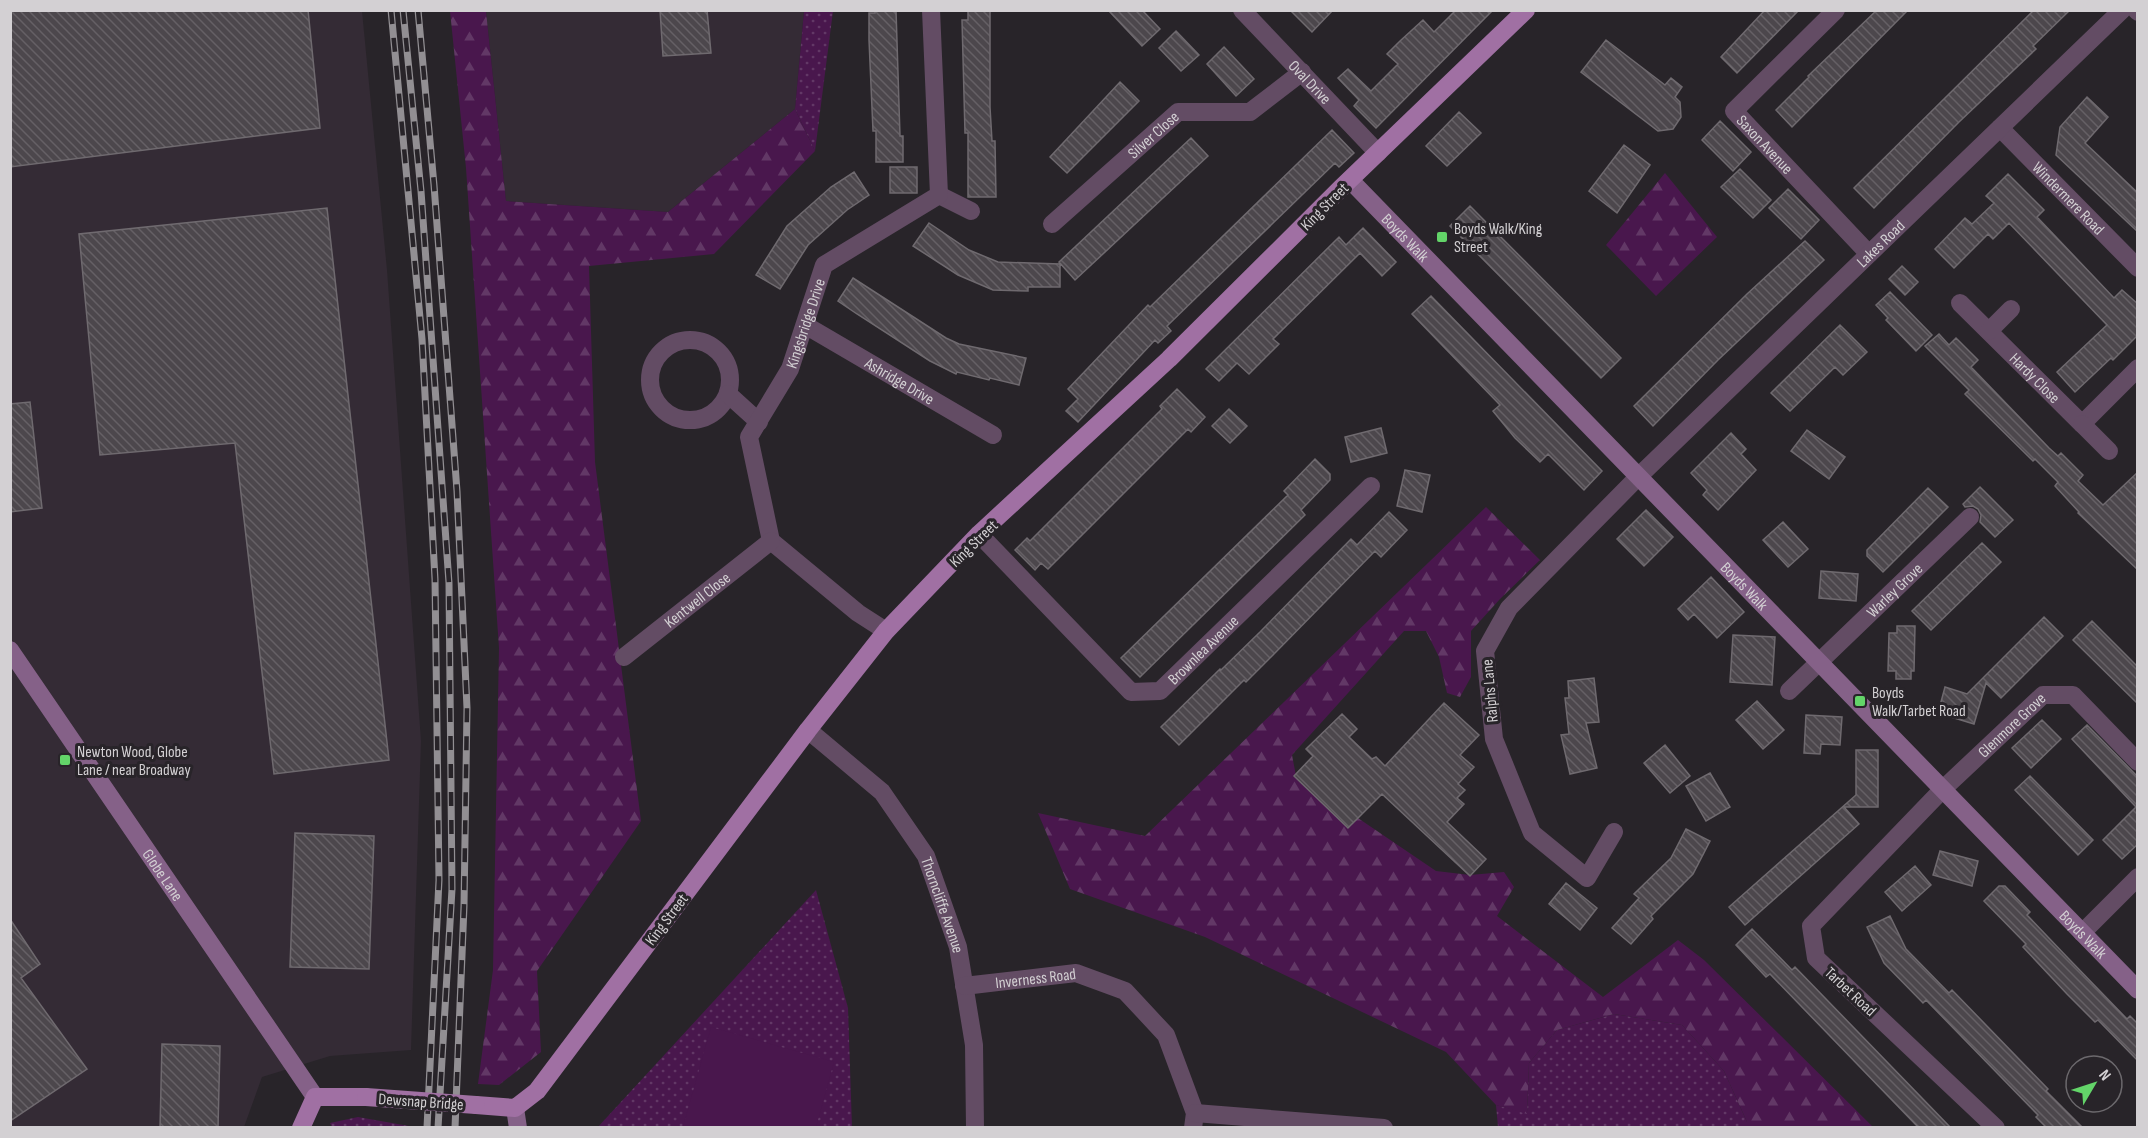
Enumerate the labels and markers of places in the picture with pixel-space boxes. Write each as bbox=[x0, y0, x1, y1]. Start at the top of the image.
place label: Boyds Walk/King Street bbox=[1454, 220, 1542, 257]
marker: Boyds Walk/King Street bbox=[1435, 230, 1449, 244]
place label: Boyds Walk/Tarbet Road bbox=[1872, 684, 1966, 721]
marker: Boyds Walk/Tarbet Road bbox=[1853, 694, 1867, 708]
place label: Newton Wood, Globe Lane / near Broadway bbox=[77, 743, 191, 780]
marker: Newton Wood, Globe Lane / near Broadway bbox=[58, 753, 72, 767]

